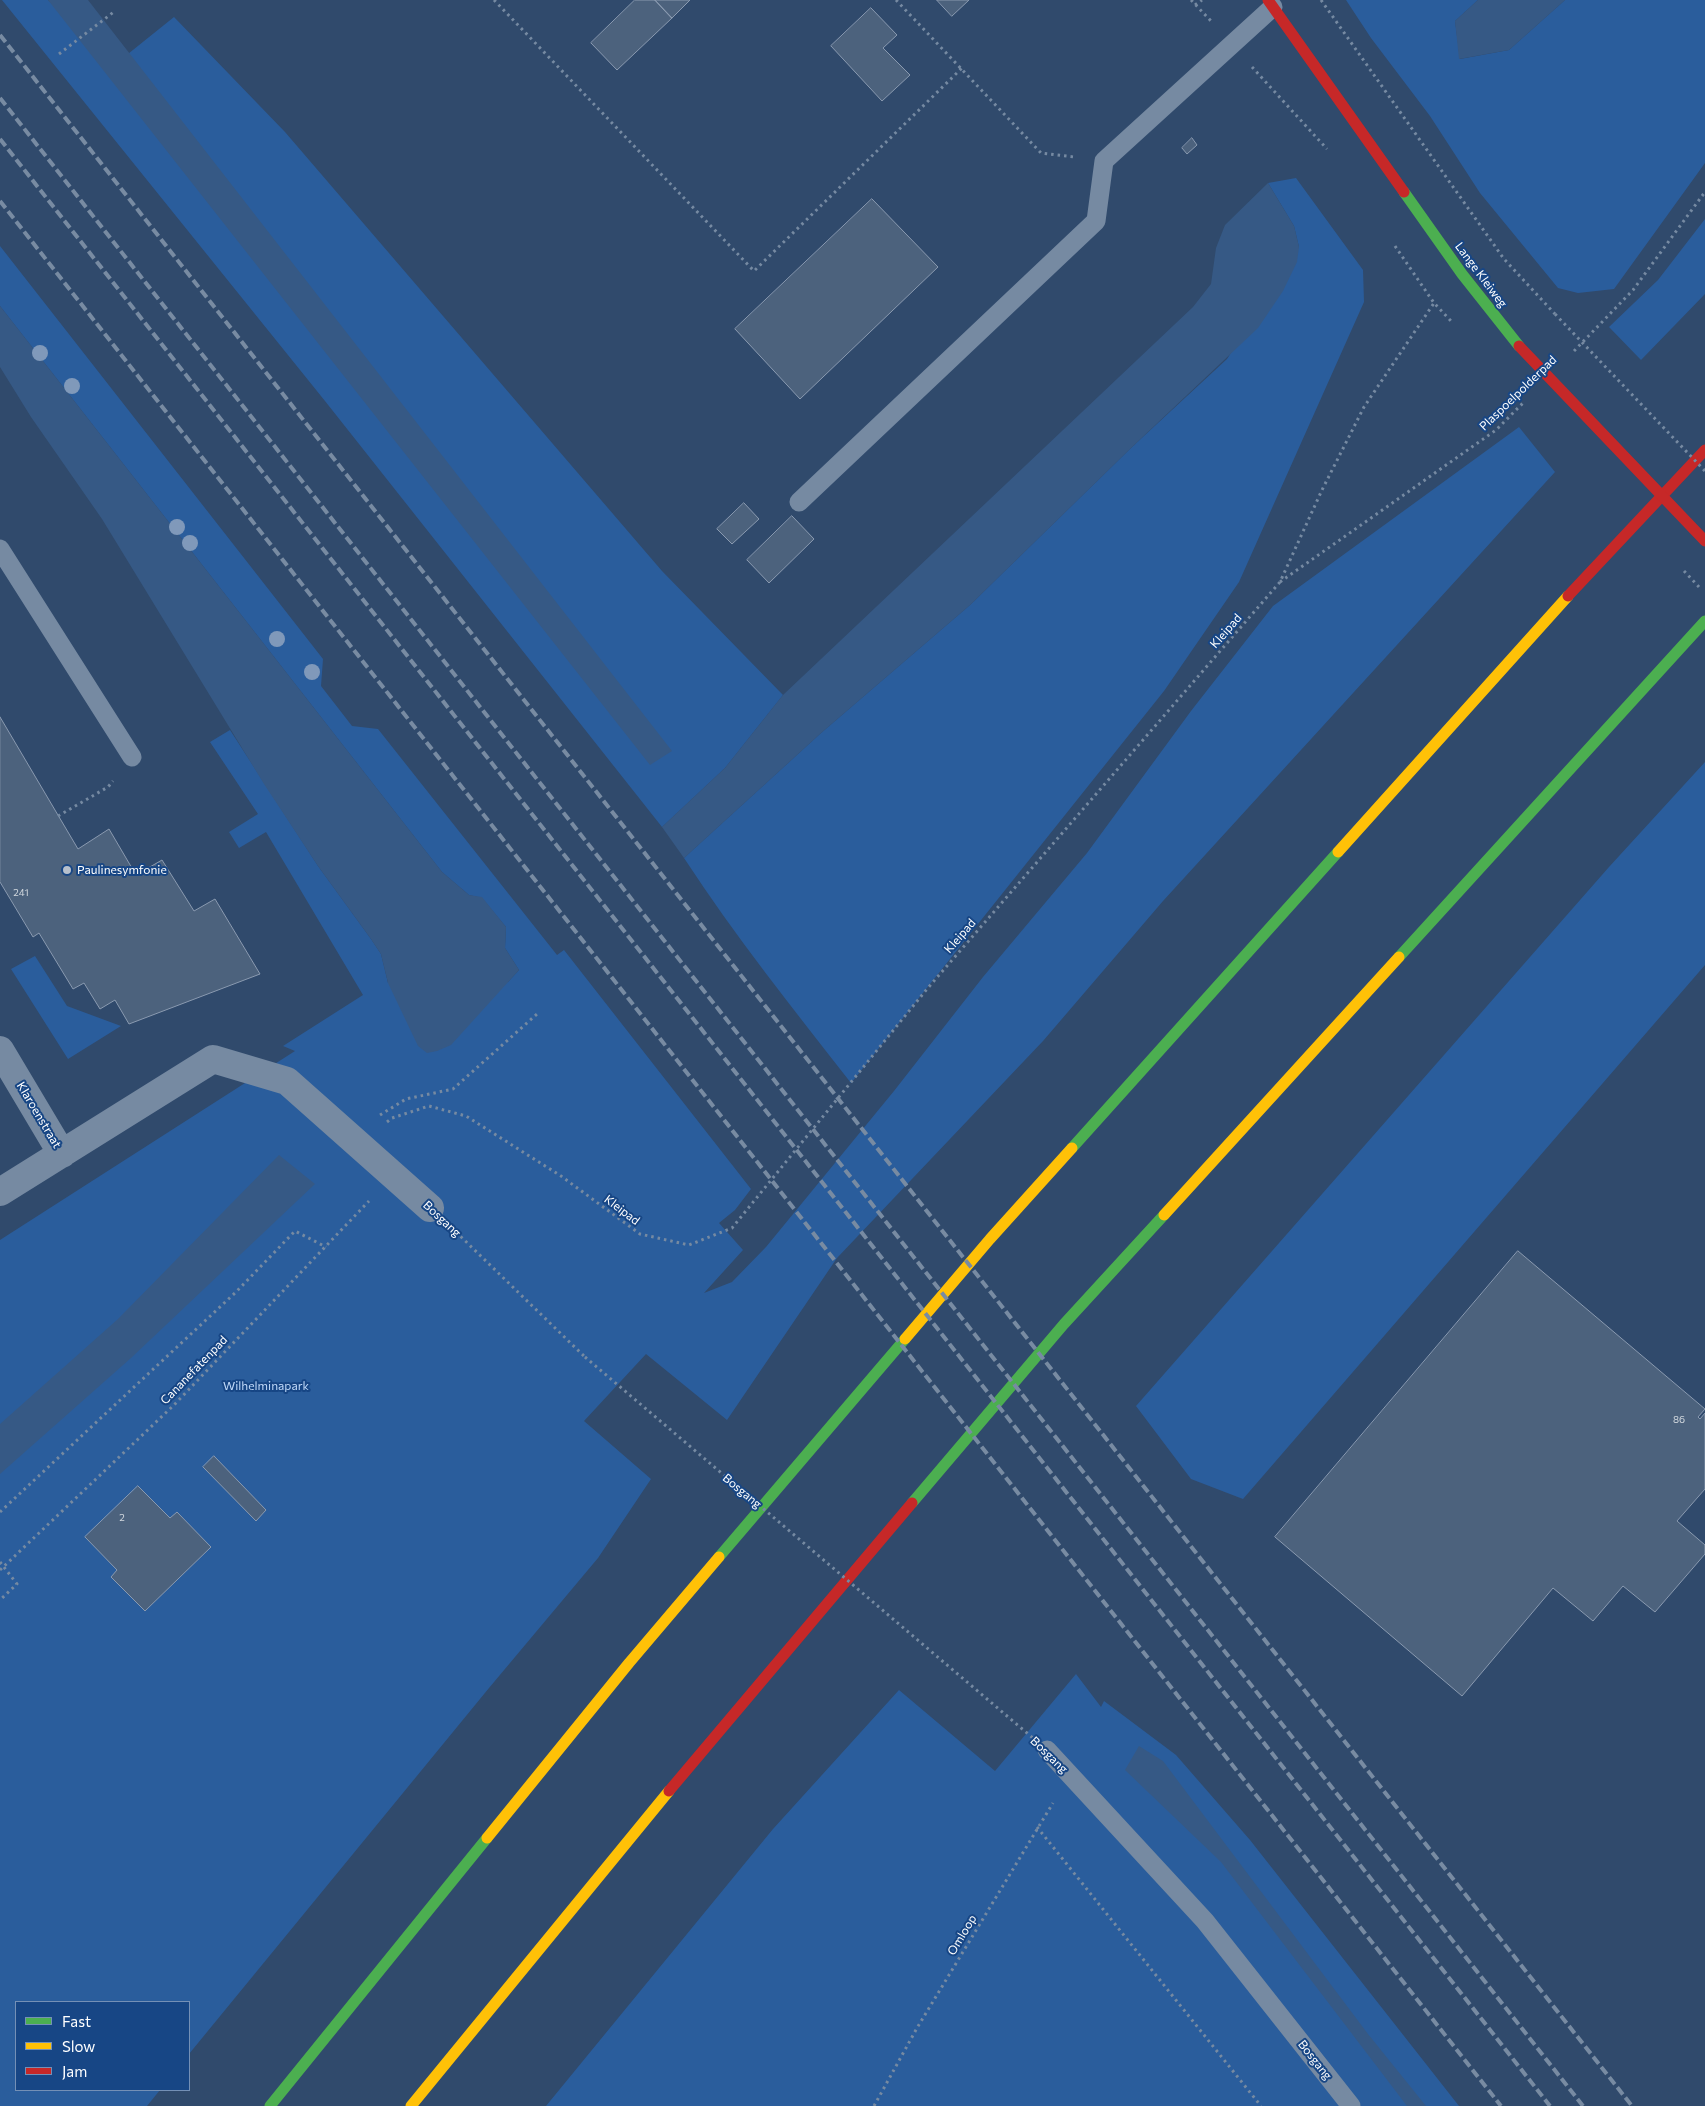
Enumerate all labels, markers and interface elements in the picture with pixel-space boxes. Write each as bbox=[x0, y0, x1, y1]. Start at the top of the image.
street label: Lange Kleiweg bbox=[1452, 240, 1510, 310]
street label: Plaspoelpolderpad bbox=[1476, 353, 1560, 433]
street label: Kleipad bbox=[1207, 611, 1245, 651]
place label: Paulinesymfonie bbox=[77, 863, 167, 877]
marker: Paulinesymfonie bbox=[61, 864, 73, 876]
house number: 241 bbox=[13, 887, 29, 899]
street label: Kleipad bbox=[941, 916, 979, 956]
street label: Klaroenstraat bbox=[14, 1079, 64, 1151]
street label: Kleipad bbox=[601, 1192, 643, 1228]
street label: Bosgang bbox=[420, 1198, 464, 1240]
street label: Cananefatenpad bbox=[158, 1333, 230, 1407]
park label: Wilhelminapark bbox=[223, 1379, 309, 1393]
house number: 86 bbox=[1673, 1414, 1685, 1426]
street label: Bosgang bbox=[720, 1471, 764, 1511]
house number: 2 bbox=[119, 1512, 125, 1524]
street label: Bosgang bbox=[1027, 1734, 1071, 1776]
street label: Omloop bbox=[944, 1912, 980, 1958]
legend bbox=[15, 2001, 190, 2091]
text: Fast bbox=[62, 2012, 91, 2030]
text: Slow bbox=[62, 2037, 95, 2055]
street label: Bosgang bbox=[1295, 2037, 1335, 2083]
text: Jam bbox=[62, 2062, 87, 2080]

